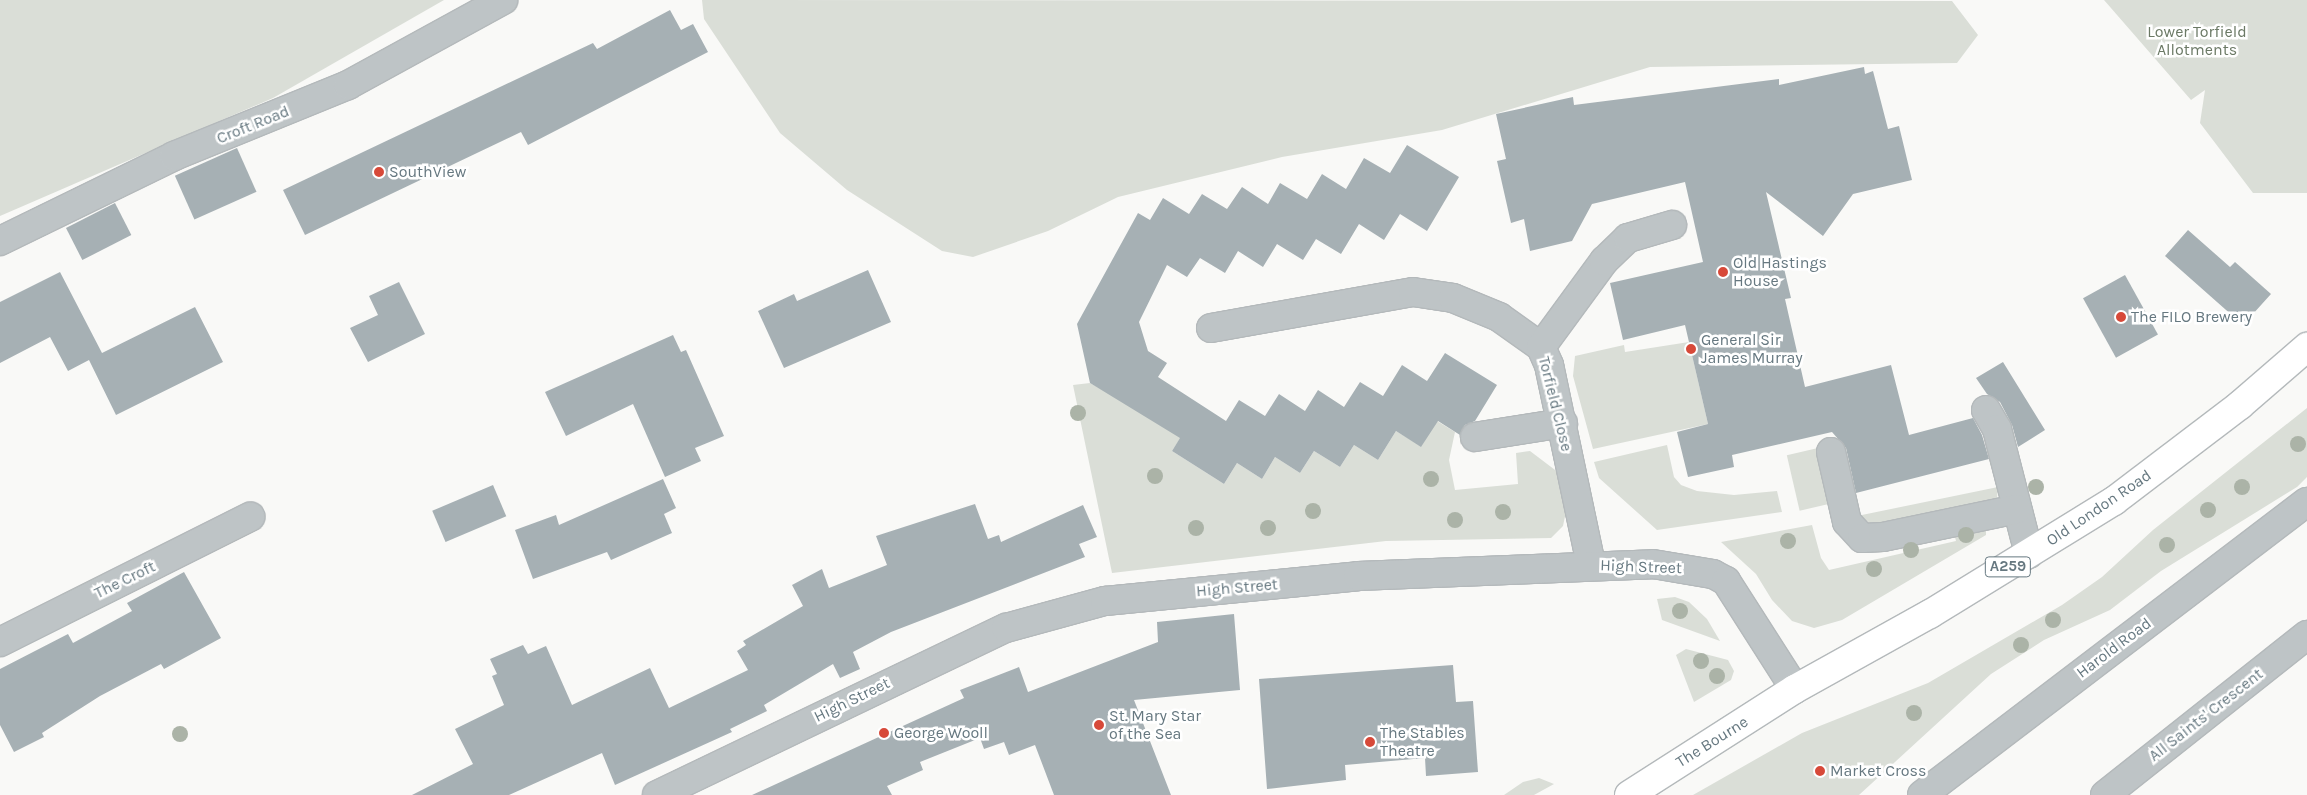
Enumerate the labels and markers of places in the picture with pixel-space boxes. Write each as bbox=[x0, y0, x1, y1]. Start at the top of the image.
place label: SouthView bbox=[389, 162, 466, 182]
marker: SouthView bbox=[373, 166, 385, 178]
place label: Old Hastings House bbox=[1733, 253, 1827, 291]
marker: Old Hastings House bbox=[1717, 266, 1729, 278]
place label: The FILO Brewery bbox=[2131, 307, 2252, 327]
marker: The FILO Brewery bbox=[2115, 311, 2127, 323]
place label: General Sir James Murray bbox=[1701, 330, 1803, 368]
marker: General Sir James Murray bbox=[1685, 343, 1697, 355]
place label: St. Mary Star of the Sea bbox=[1109, 706, 1201, 744]
marker: St. Mary Star of the Sea bbox=[1093, 719, 1105, 731]
place label: George Wooll bbox=[894, 723, 988, 743]
place label: The Stables Theatre bbox=[1380, 723, 1465, 761]
marker: George Wooll bbox=[878, 727, 890, 739]
marker: The Stables Theatre bbox=[1364, 736, 1376, 748]
place label: Market Cross bbox=[1830, 761, 1926, 781]
marker: Market Cross bbox=[1814, 765, 1826, 777]

